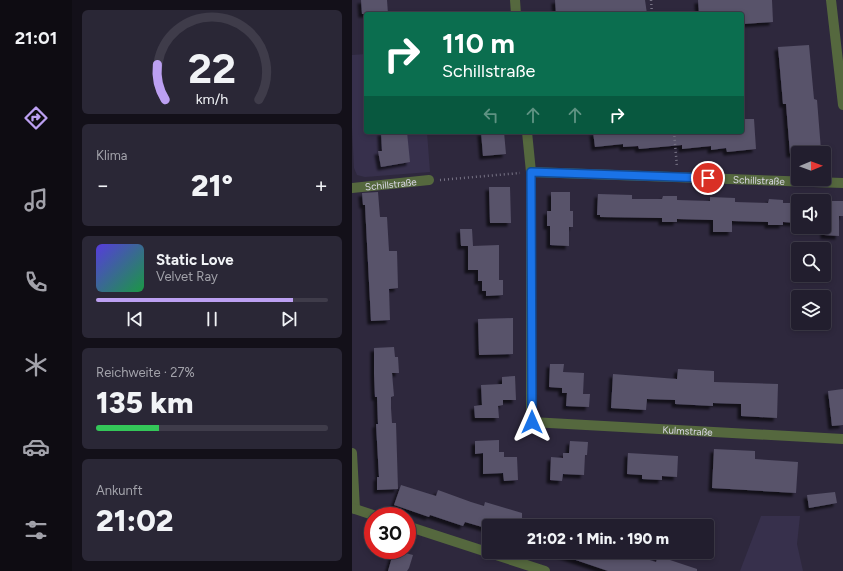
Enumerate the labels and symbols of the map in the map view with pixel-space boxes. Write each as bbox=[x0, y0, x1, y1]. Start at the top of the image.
north arrow bbox=[791, 146, 831, 186]
pin bbox=[691, 161, 725, 195]
street label: Schillstraße bbox=[733, 173, 786, 188]
street label: Schillstraße bbox=[364, 175, 418, 194]
position arrow bbox=[511, 401, 553, 443]
street label: Kulmstraße bbox=[662, 423, 714, 439]
speed limit sign: 30 bbox=[364, 507, 416, 559]

